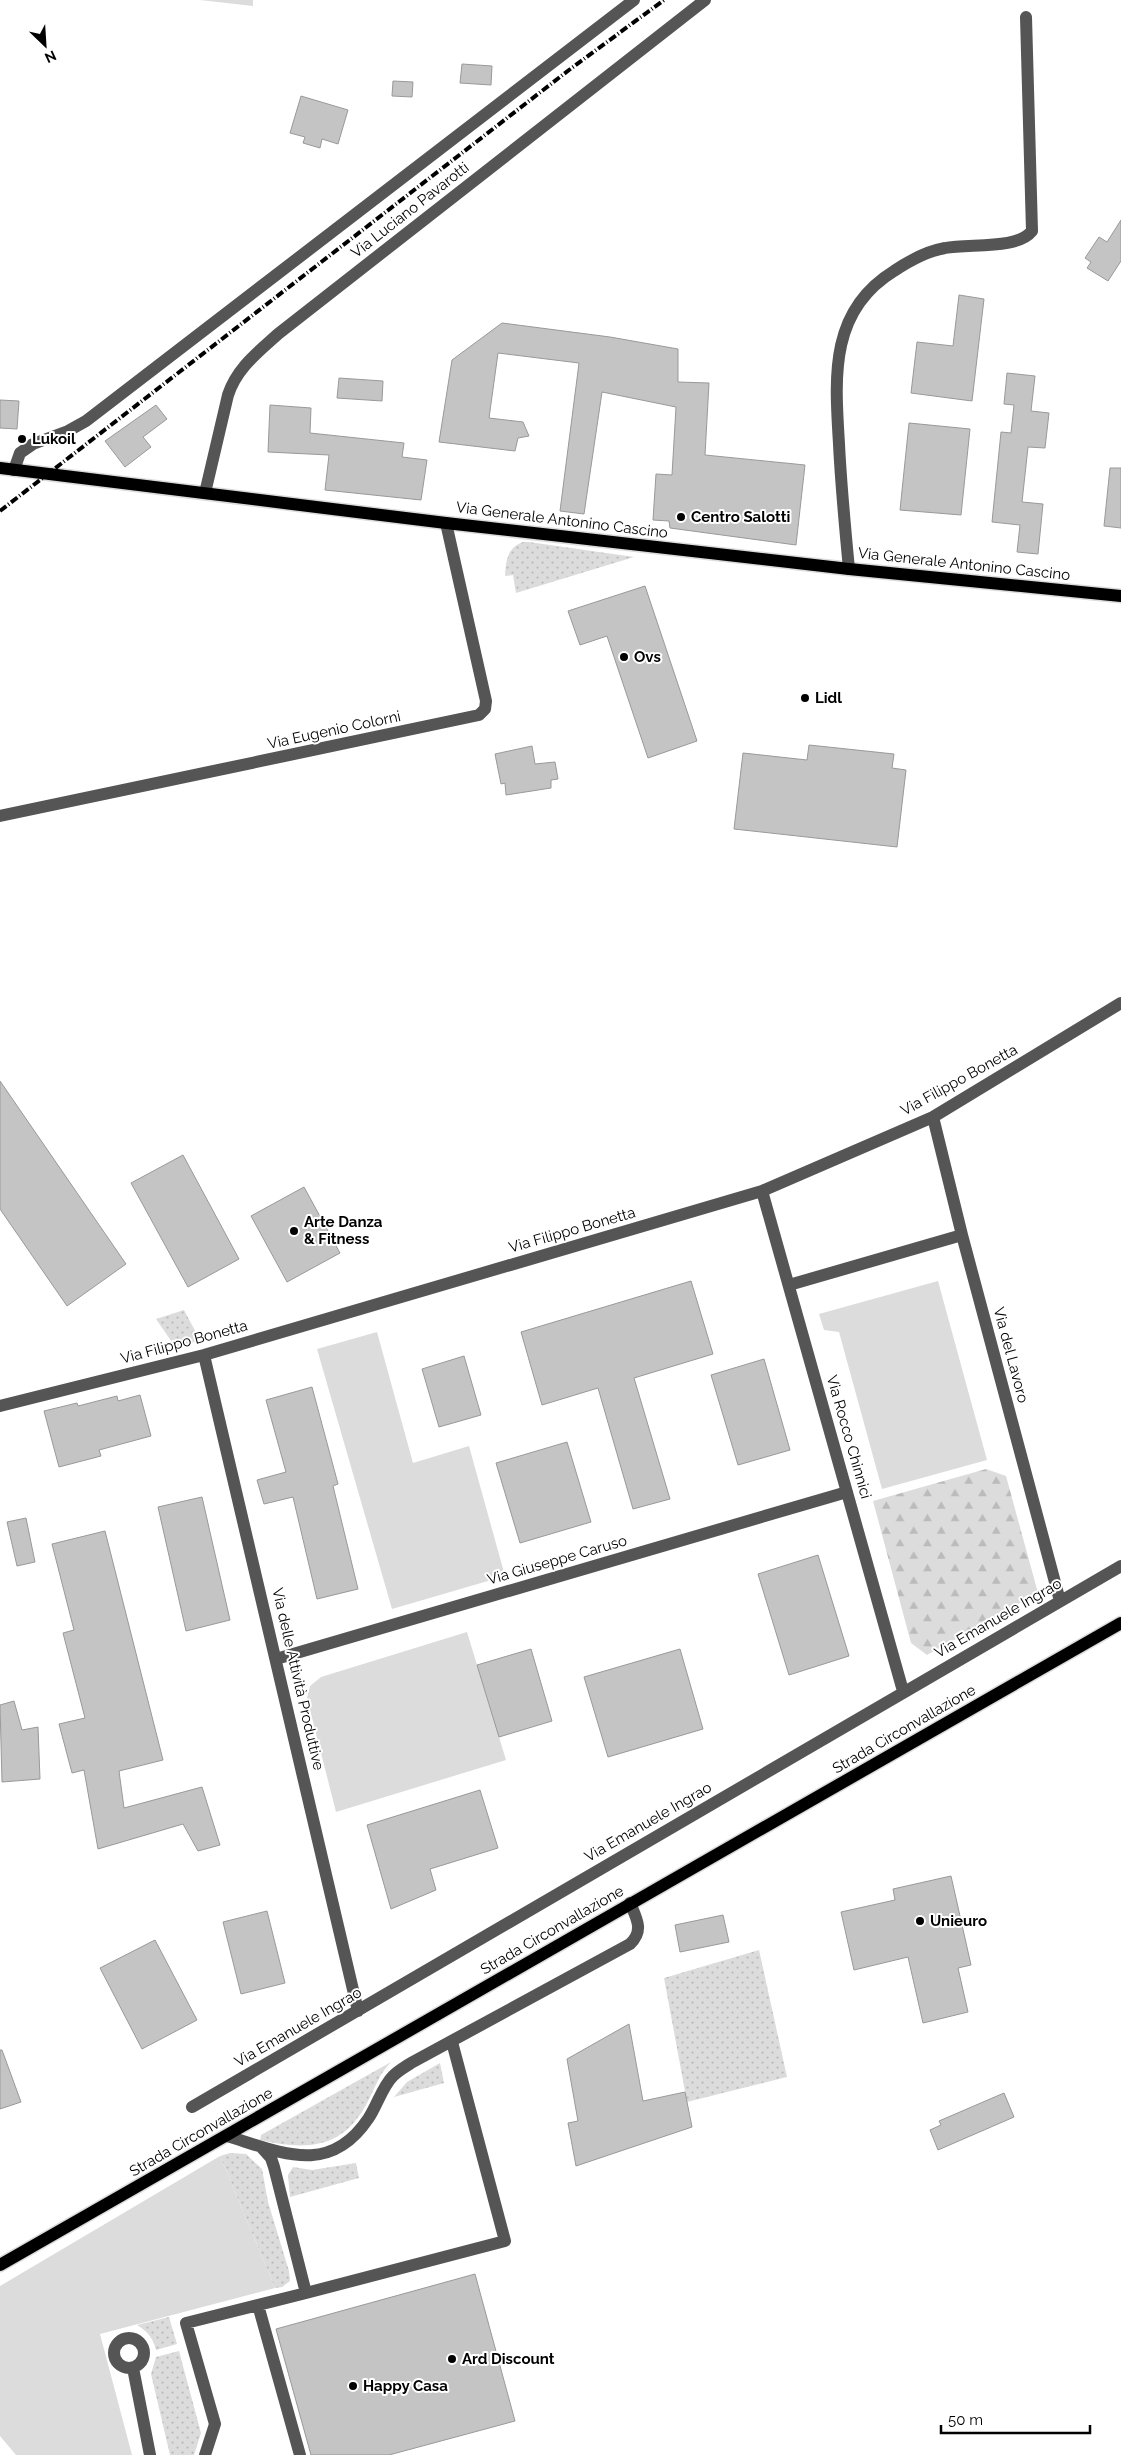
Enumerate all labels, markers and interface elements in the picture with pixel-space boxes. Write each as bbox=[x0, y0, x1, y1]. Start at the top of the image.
north arrow bbox=[20, 20, 70, 70]
text: N bbox=[42, 47, 59, 66]
street label: Via Luciano Pavarotti bbox=[347, 158, 473, 262]
place label: Lukoil bbox=[32, 430, 76, 448]
marker: Lukoil bbox=[16, 433, 28, 445]
street label: Via Generale Antonino Cascino bbox=[455, 498, 669, 542]
place label: Centro Salotti bbox=[691, 508, 790, 526]
marker: Centro Salotti bbox=[675, 511, 687, 523]
street label: Via Generale Antonino Cascino bbox=[857, 544, 1071, 584]
place label: Ovs bbox=[634, 648, 661, 666]
marker: Ovs bbox=[618, 651, 630, 663]
place label: Lidl bbox=[815, 689, 842, 707]
marker: Lidl bbox=[799, 692, 811, 704]
street label: Via Eugenio Colorni bbox=[266, 707, 402, 753]
street label: Via Filippo Bonetta bbox=[897, 1040, 1021, 1120]
street label: Via Filippo Bonetta bbox=[507, 1203, 637, 1257]
place label: Arte Danza & Fitness bbox=[304, 1213, 383, 1248]
marker: Arte Danza & Fitness bbox=[288, 1225, 300, 1237]
street label: Via del Lavoro bbox=[990, 1305, 1032, 1405]
street label: Via Filippo Bonetta bbox=[119, 1316, 249, 1368]
street label: Via Rocco Chinnici bbox=[823, 1373, 875, 1501]
street label: Via Giuseppe Caruso bbox=[485, 1531, 629, 1589]
street label: Via Emanuele Ingrao bbox=[931, 1574, 1065, 1662]
street label: Via delle Attività Produttive bbox=[268, 1586, 328, 1772]
street label: Strada Circonvallazione bbox=[829, 1681, 979, 1777]
street label: Via Emanuele Ingrao bbox=[581, 1778, 715, 1866]
street label: Strada Circonvallazione bbox=[477, 1882, 627, 1978]
place label: Unieuro bbox=[930, 1912, 987, 1930]
marker: Unieuro bbox=[914, 1915, 926, 1927]
street label: Via Emanuele Ingrao bbox=[231, 1983, 365, 2071]
street label: Strada Circonvallazione bbox=[126, 2084, 276, 2180]
place label: Ard Discount bbox=[462, 2350, 555, 2368]
marker: Ard Discount bbox=[446, 2353, 458, 2365]
place label: Happy Casa bbox=[363, 2377, 448, 2395]
marker: Happy Casa bbox=[347, 2380, 359, 2392]
scale bar bbox=[941, 2402, 1090, 2434]
text: 50 m bbox=[948, 2411, 983, 2429]

